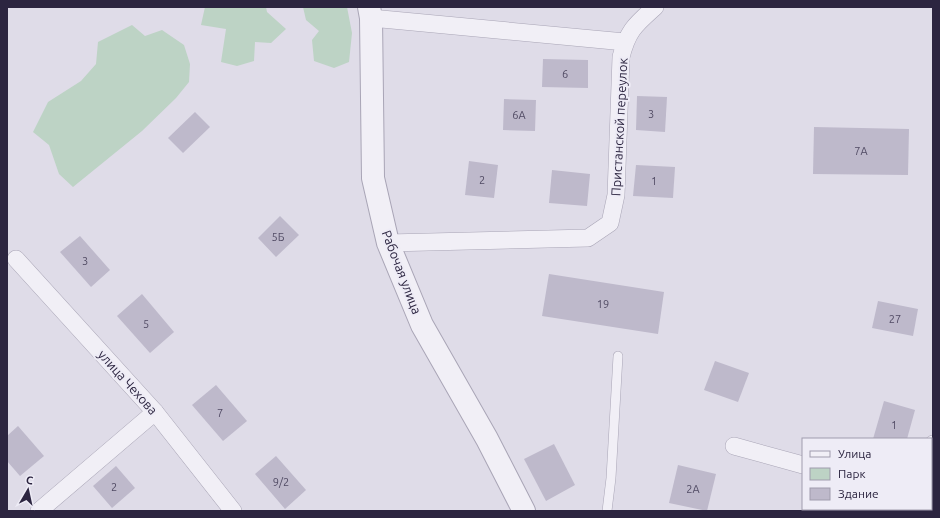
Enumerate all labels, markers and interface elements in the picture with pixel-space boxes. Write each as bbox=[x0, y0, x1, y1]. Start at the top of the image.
street label: Пристанской переулок bbox=[608, 57, 630, 197]
house number: 6 bbox=[562, 68, 568, 80]
house number: 3 bbox=[648, 108, 654, 120]
house number: 6А bbox=[512, 109, 527, 121]
house number: 7А bbox=[854, 145, 869, 157]
house number: 2 bbox=[479, 174, 485, 186]
house number: 1 bbox=[651, 175, 657, 187]
street label: Рабочая улица bbox=[380, 228, 424, 316]
house number: 5Б bbox=[272, 231, 285, 243]
house number: 3 bbox=[82, 255, 88, 267]
house number: 19 bbox=[597, 298, 609, 310]
house number: 27 bbox=[889, 313, 901, 325]
house number: 5 bbox=[143, 318, 149, 330]
street label: улица Чехова bbox=[95, 347, 161, 417]
house number: 7 bbox=[217, 407, 223, 419]
house number: 1 bbox=[891, 419, 897, 431]
legend bbox=[802, 438, 932, 510]
text: Улица bbox=[838, 447, 871, 460]
text: Парк bbox=[838, 467, 866, 480]
north arrow bbox=[8, 470, 48, 510]
text: С bbox=[25, 474, 34, 487]
house number: 9/2 bbox=[273, 476, 289, 488]
house number: 2 bbox=[111, 481, 117, 493]
house number: 2А bbox=[686, 483, 701, 495]
text: Здание bbox=[838, 487, 879, 500]

